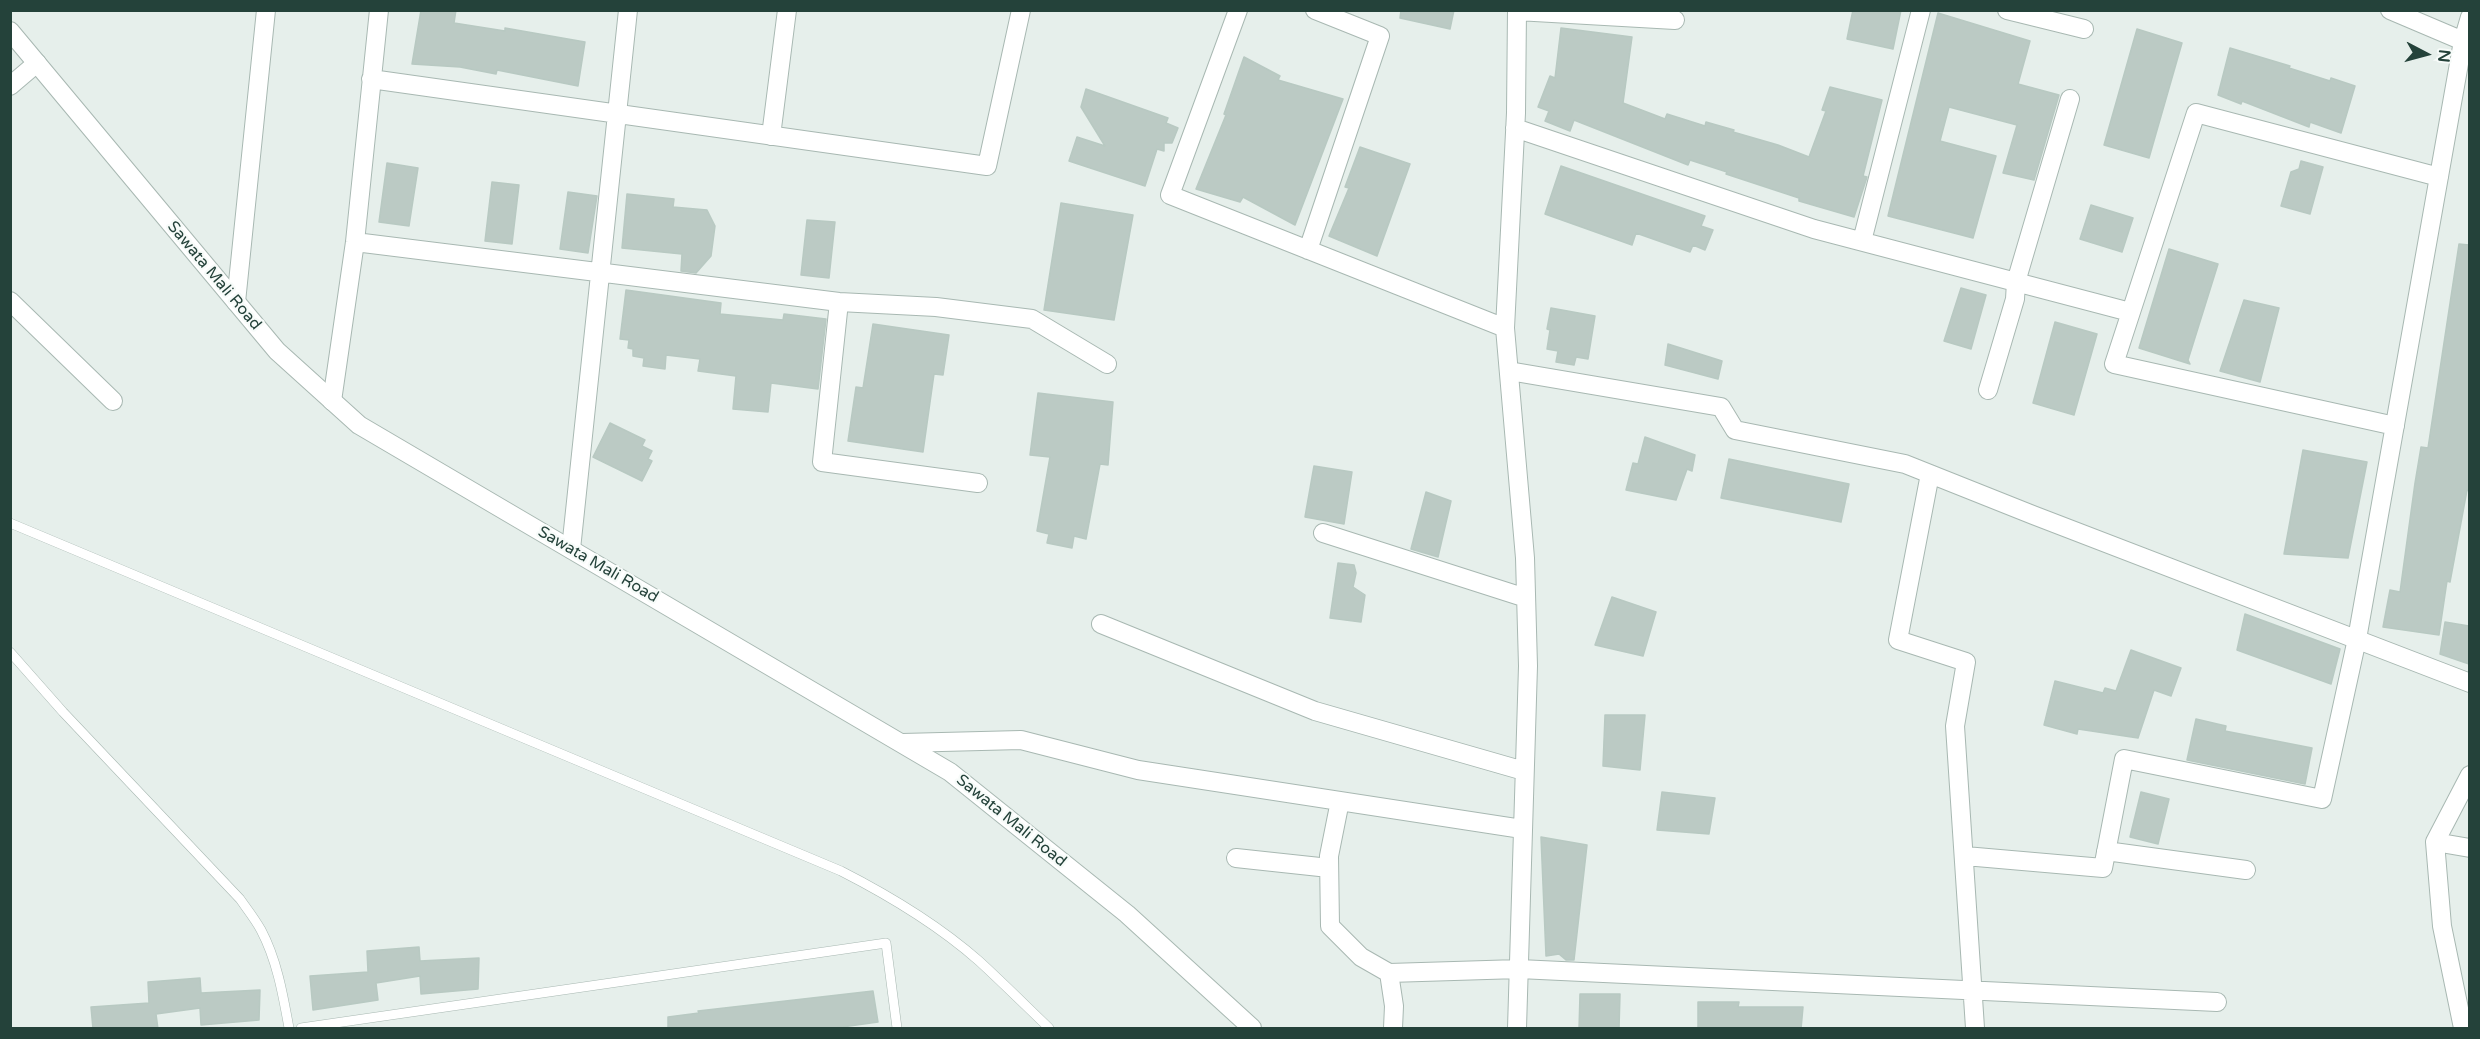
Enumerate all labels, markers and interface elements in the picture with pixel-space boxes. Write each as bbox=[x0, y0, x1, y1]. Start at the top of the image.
north arrow bbox=[2396, 24, 2456, 84]
text: N bbox=[2433, 48, 2455, 63]
street label: Sawata Mali Road bbox=[163, 218, 265, 334]
street label: Sawata Mali Road bbox=[534, 523, 662, 607]
street label: Sawata Mali Road bbox=[952, 771, 1070, 871]

